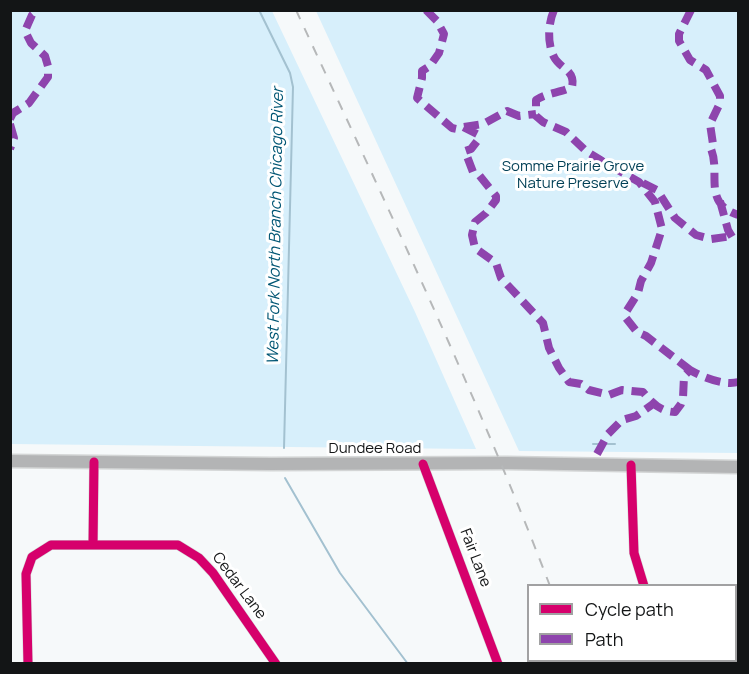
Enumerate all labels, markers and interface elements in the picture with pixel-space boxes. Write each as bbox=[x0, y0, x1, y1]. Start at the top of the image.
water label: West Fork North Branch Chicago River bbox=[264, 87, 288, 365]
park label: Somme Prairie Grove Nature Preserve bbox=[502, 158, 644, 193]
street label: Dundee Road bbox=[329, 440, 421, 458]
street label: Fair Lane bbox=[456, 526, 494, 590]
street label: Cedar Lane bbox=[208, 549, 270, 623]
legend bbox=[527, 584, 737, 662]
text: Cycle path bbox=[585, 597, 674, 621]
text: Path bbox=[585, 627, 623, 651]

